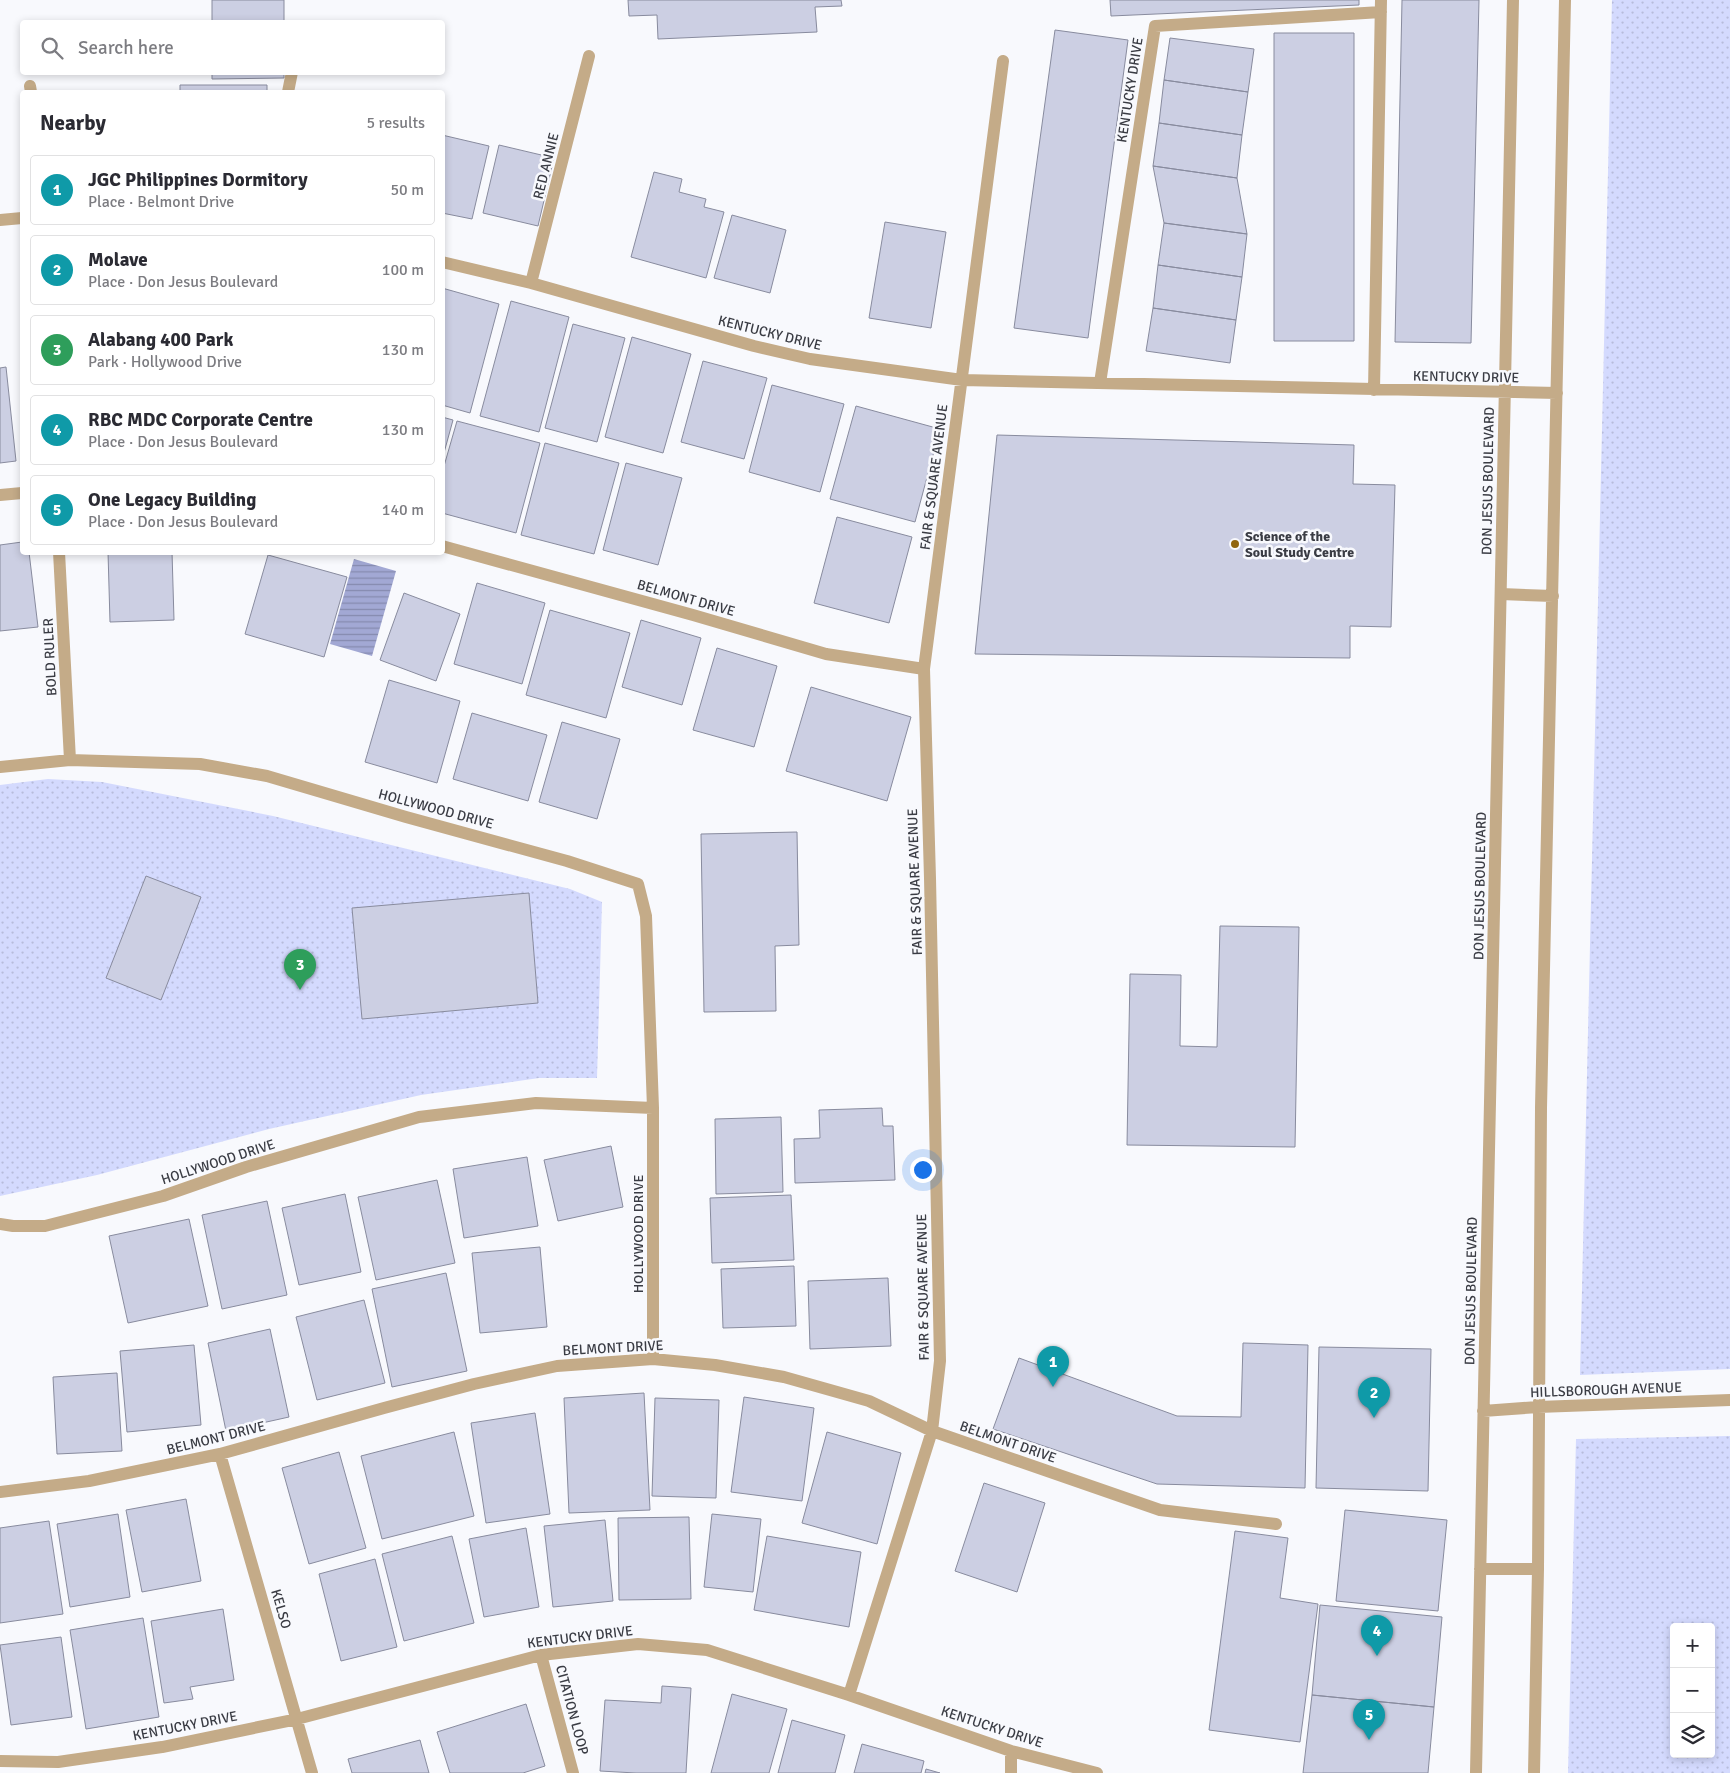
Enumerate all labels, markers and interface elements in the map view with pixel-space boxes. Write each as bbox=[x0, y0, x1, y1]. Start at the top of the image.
search box bbox=[20, 20, 445, 75]
icon: search bbox=[38, 34, 66, 62]
text: Search here bbox=[78, 36, 174, 60]
street label: KENTUCKY DRIVE bbox=[1113, 36, 1147, 144]
text: Nearby bbox=[40, 110, 106, 136]
text: 5 results bbox=[366, 113, 425, 133]
street label: RED ANNIE bbox=[530, 131, 563, 201]
text: JGC Philippines Dormitory bbox=[88, 168, 308, 192]
text: 1 bbox=[53, 180, 61, 200]
text: 50 m bbox=[390, 180, 424, 200]
text: Place · Belmont Drive bbox=[88, 192, 234, 212]
text: Molave bbox=[88, 248, 148, 272]
text: 2 bbox=[53, 260, 61, 280]
text: 100 m bbox=[382, 260, 424, 280]
text: Place · Don Jesus Boulevard bbox=[88, 272, 278, 292]
street label: KENTUCKY DRIVE bbox=[716, 312, 824, 354]
text: Alabang 400 Park bbox=[88, 328, 233, 352]
text: 3 bbox=[53, 340, 61, 360]
text: 130 m bbox=[382, 340, 424, 360]
text: Park · Hollywood Drive bbox=[88, 352, 242, 372]
street label: KENTUCKY DRIVE bbox=[1413, 368, 1519, 386]
street label: FAIR & SQUARE AVENUE bbox=[917, 403, 951, 551]
street label: DON JESUS BOULEVARD bbox=[1478, 407, 1498, 555]
text: RBC MDC Corporate Centre bbox=[88, 408, 313, 432]
text: 4 bbox=[53, 420, 61, 440]
text: 130 m bbox=[382, 420, 424, 440]
text: Place · Don Jesus Boulevard bbox=[88, 432, 278, 452]
text: One Legacy Building bbox=[88, 488, 256, 512]
text: 5 bbox=[53, 500, 61, 520]
text: 140 m bbox=[382, 500, 424, 520]
text: Place · Don Jesus Boulevard bbox=[88, 512, 278, 532]
place label: Science of the Soul Study Centre bbox=[1245, 528, 1354, 561]
marker: Science of the Soul Study Centre bbox=[1229, 538, 1241, 550]
street label: BELMONT DRIVE bbox=[635, 576, 737, 620]
street label: BOLD RULER bbox=[39, 618, 61, 696]
street label: HOLLYWOOD DRIVE bbox=[376, 785, 496, 833]
street label: FAIR & SQUARE AVENUE bbox=[904, 808, 926, 956]
street label: DON JESUS BOULEVARD bbox=[1470, 812, 1490, 960]
pin: 3 bbox=[284, 949, 316, 990]
street label: HOLLYWOOD DRIVE bbox=[159, 1136, 277, 1188]
your location bbox=[910, 1157, 936, 1183]
street label: HOLLYWOOD DRIVE bbox=[630, 1175, 647, 1293]
street label: FAIR & SQUARE AVENUE bbox=[913, 1213, 933, 1361]
street label: DON JESUS BOULEVARD bbox=[1461, 1217, 1481, 1365]
street label: BELMONT DRIVE bbox=[562, 1337, 664, 1359]
pin: 1 bbox=[1037, 1346, 1069, 1387]
pin: 2 bbox=[1358, 1377, 1390, 1418]
street label: HILLSBOROUGH AVENUE bbox=[1530, 1379, 1682, 1401]
street label: BELMONT DRIVE bbox=[165, 1418, 267, 1458]
street label: BELMONT DRIVE bbox=[957, 1418, 1059, 1467]
street label: KELSO bbox=[267, 1587, 295, 1631]
pin: 4 bbox=[1361, 1615, 1393, 1656]
street label: KENTUCKY DRIVE bbox=[526, 1622, 634, 1652]
map controls bbox=[1670, 1623, 1715, 1758]
button: + bbox=[1670, 1623, 1715, 1668]
street label: CITATION LOOP bbox=[552, 1663, 592, 1757]
button: − bbox=[1670, 1668, 1715, 1713]
pin: 5 bbox=[1353, 1699, 1385, 1740]
street label: KENTUCKY DRIVE bbox=[939, 1702, 1045, 1752]
street label: KENTUCKY DRIVE bbox=[131, 1707, 239, 1744]
button: layers bbox=[1670, 1713, 1715, 1758]

